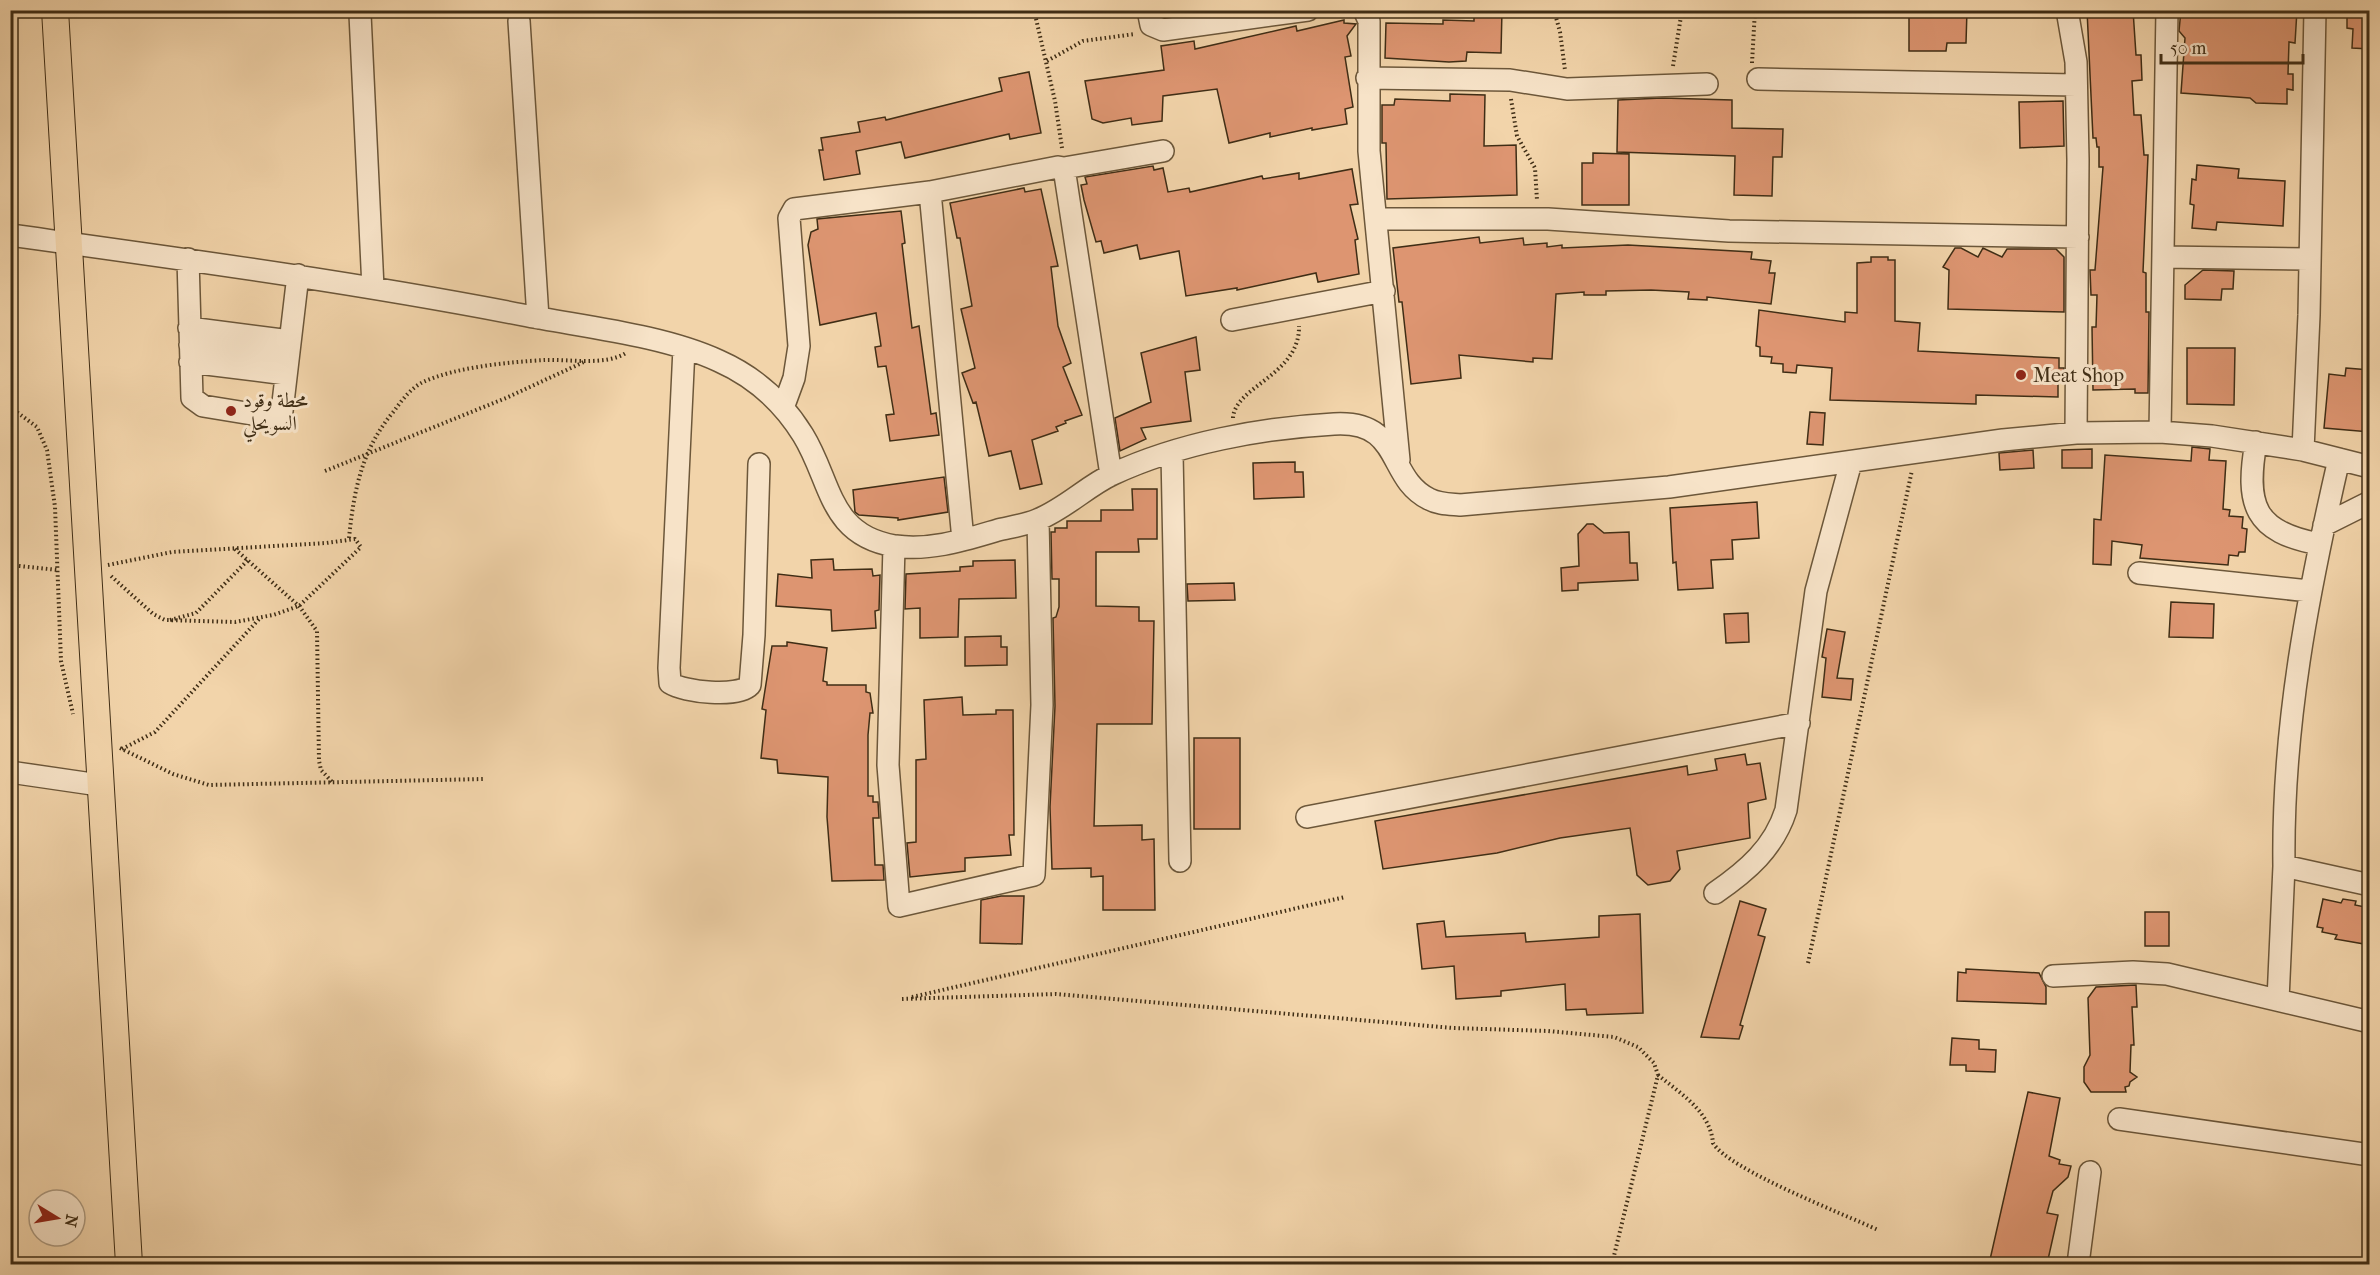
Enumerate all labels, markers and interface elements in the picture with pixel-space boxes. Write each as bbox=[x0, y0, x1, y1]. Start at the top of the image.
scale bar bbox=[2161, 27, 2304, 65]
text: 50 m bbox=[2170, 38, 2207, 59]
place label: Meat Shop bbox=[2033, 364, 2124, 387]
marker: Meat Shop bbox=[2014, 368, 2028, 382]
place label: محطة وقود السويحلي bbox=[243, 389, 308, 443]
marker: محطة وقود السويحلي bbox=[224, 404, 238, 418]
north arrow bbox=[27, 1188, 87, 1248]
text: N bbox=[61, 1213, 82, 1229]

